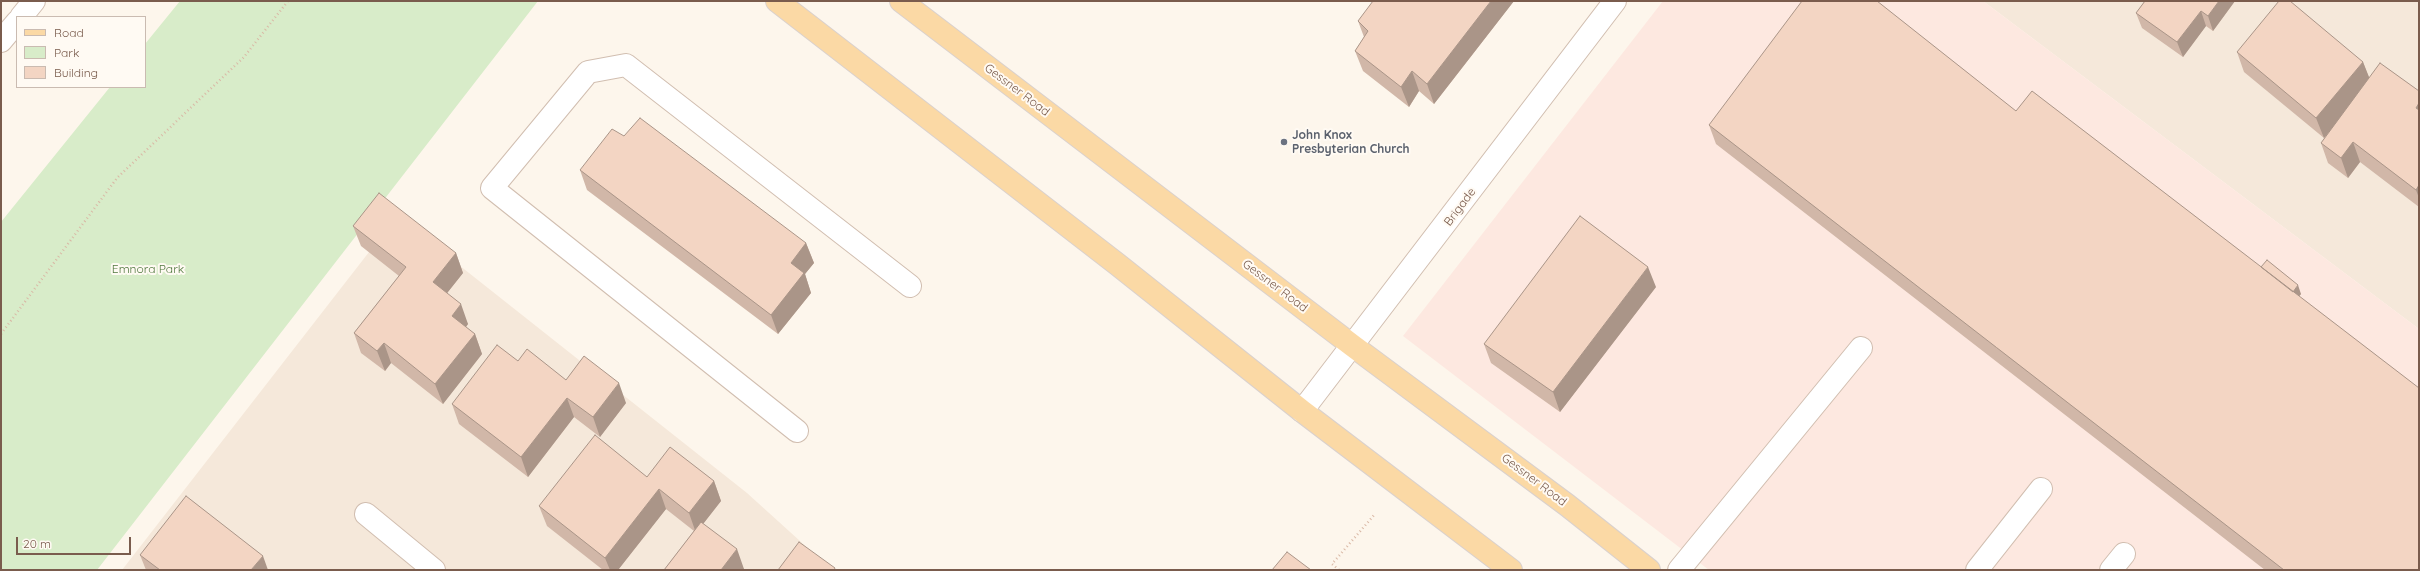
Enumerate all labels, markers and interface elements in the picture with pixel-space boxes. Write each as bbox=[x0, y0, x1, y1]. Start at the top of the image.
legend bbox=[16, 16, 146, 88]
text: Road bbox=[54, 25, 84, 40]
text: Park bbox=[54, 45, 79, 60]
street label: Gessner Road bbox=[982, 61, 1052, 119]
text: Building bbox=[54, 65, 98, 80]
place label: John Knox Presbyterian Church bbox=[1292, 128, 1409, 156]
marker: John Knox Presbyterian Church bbox=[1279, 137, 1289, 147]
street label: Brigade bbox=[1441, 185, 1479, 229]
street label: Gessner Road bbox=[1240, 257, 1310, 315]
park label: Emnora Park bbox=[112, 262, 184, 276]
street label: Gessner Road bbox=[1499, 451, 1569, 509]
scale bar bbox=[18, 529, 133, 555]
text: 20 m bbox=[23, 536, 51, 551]

